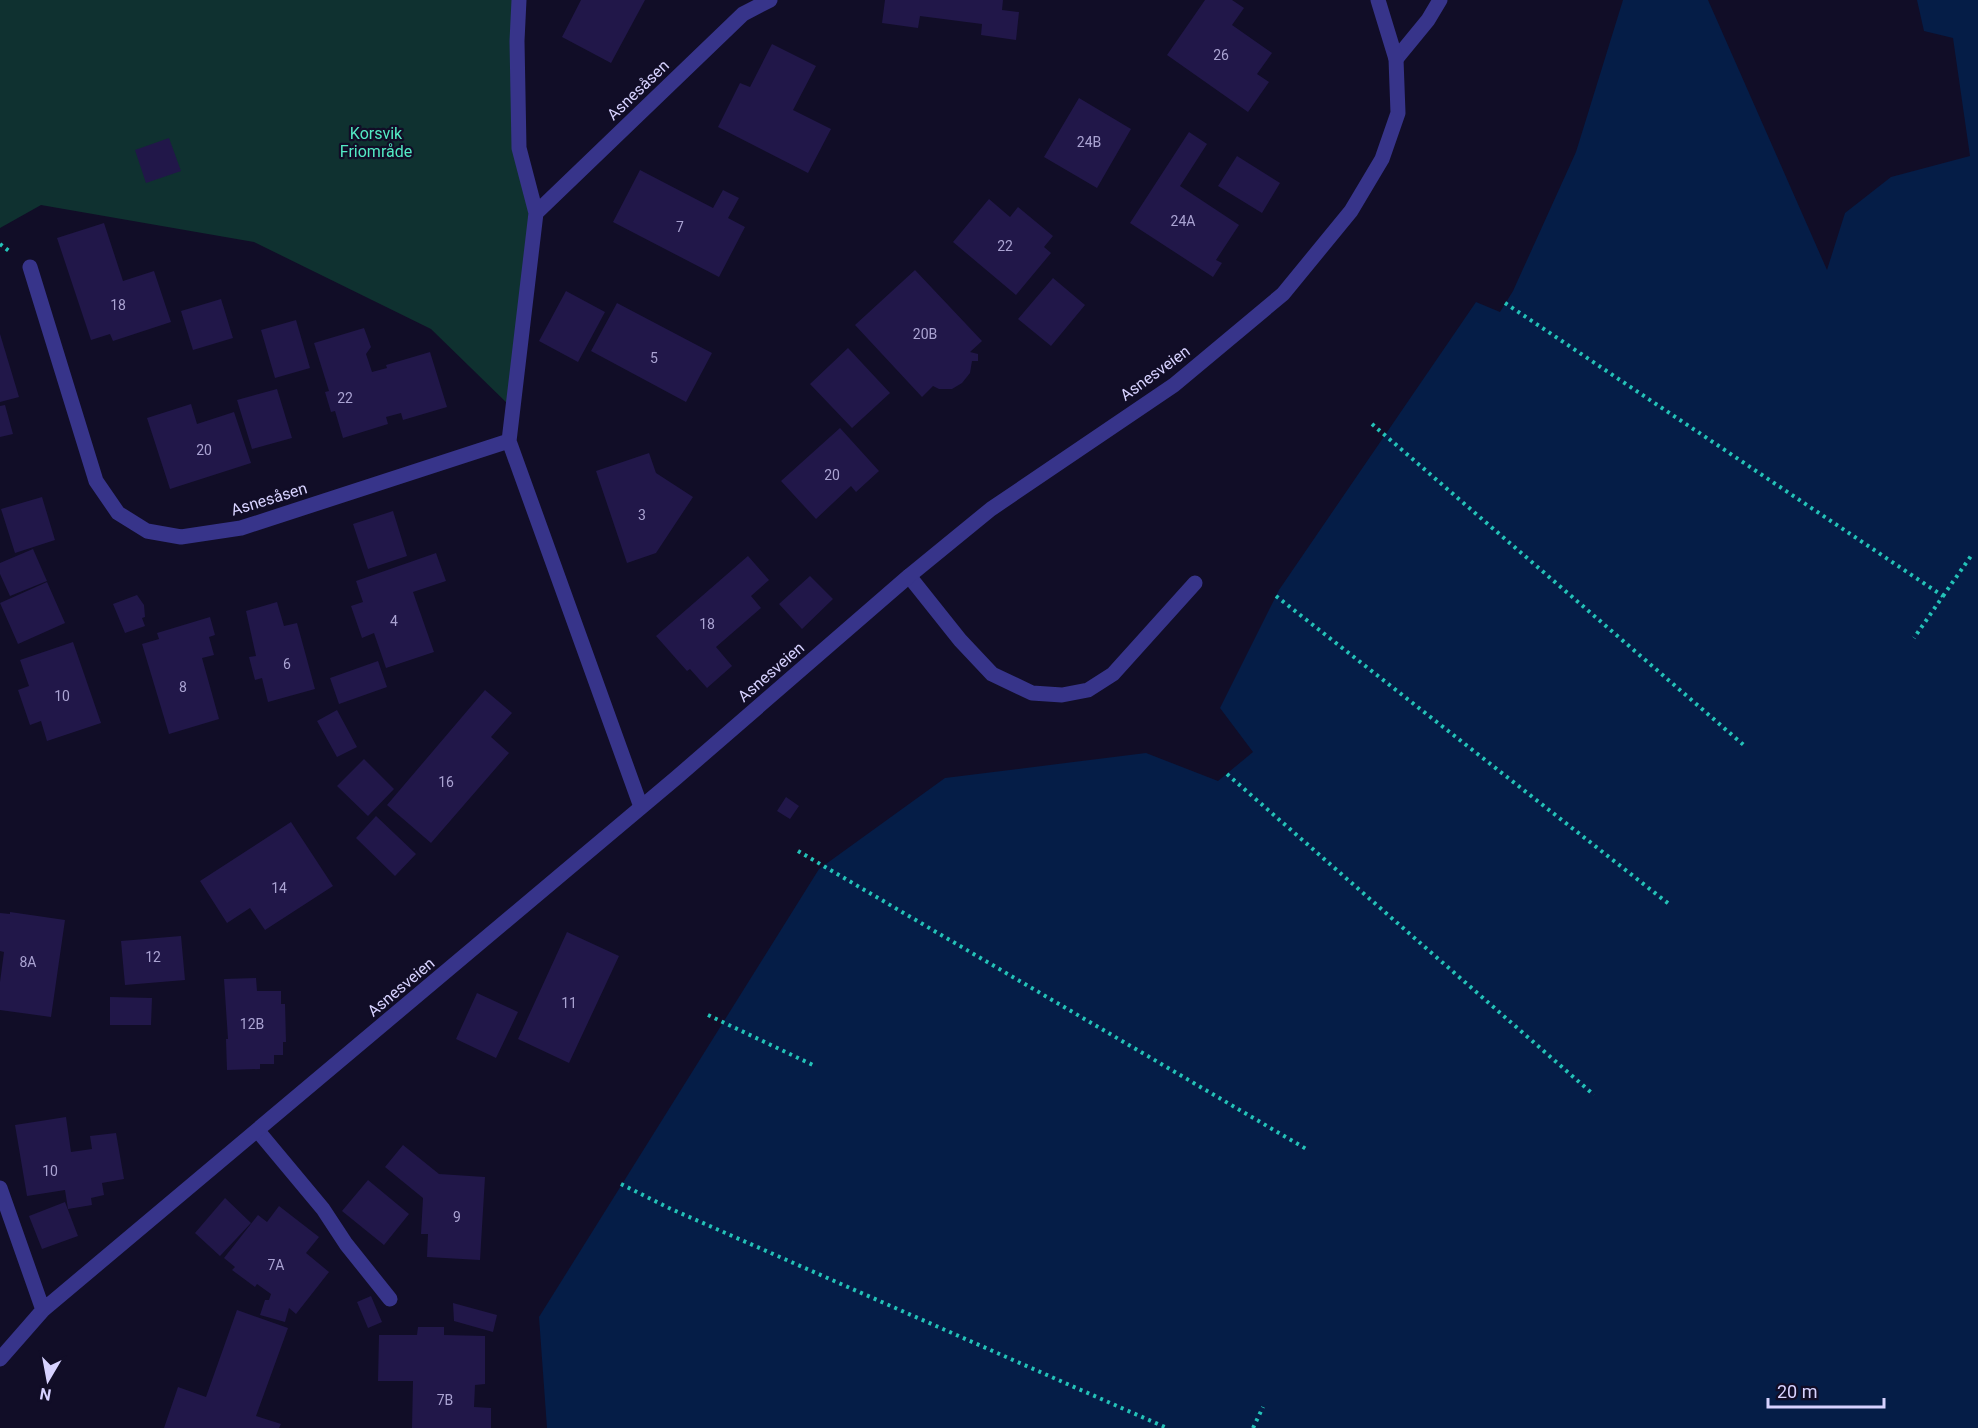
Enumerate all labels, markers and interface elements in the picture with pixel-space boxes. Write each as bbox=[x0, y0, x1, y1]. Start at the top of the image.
house number: 26 bbox=[1213, 47, 1229, 63]
street label: Asnesåsen bbox=[603, 56, 673, 124]
park label: Korsvik Friområde bbox=[340, 124, 412, 161]
house number: 24B bbox=[1077, 134, 1101, 150]
house number: 24A bbox=[1171, 213, 1195, 229]
house number: 7 bbox=[676, 219, 684, 235]
house number: 22 bbox=[997, 238, 1013, 254]
house number: 18 bbox=[110, 297, 126, 313]
house number: 20B bbox=[913, 326, 937, 342]
street label: Asnesveien bbox=[1116, 341, 1194, 405]
house number: 5 bbox=[650, 350, 658, 366]
house number: 22 bbox=[337, 390, 353, 406]
house number: 20 bbox=[196, 442, 212, 458]
house number: 20 bbox=[824, 467, 840, 483]
street label: Asnesåsen bbox=[229, 478, 309, 520]
house number: 3 bbox=[638, 507, 646, 523]
house number: 4 bbox=[390, 613, 398, 629]
house number: 18 bbox=[699, 616, 715, 632]
street label: Asnesveien bbox=[734, 638, 808, 706]
house number: 6 bbox=[283, 656, 291, 672]
house number: 8 bbox=[179, 679, 187, 695]
house number: 10 bbox=[54, 688, 70, 704]
house number: 16 bbox=[438, 774, 454, 790]
house number: 14 bbox=[271, 880, 287, 896]
house number: 12 bbox=[145, 949, 161, 965]
street label: Asnesveien bbox=[364, 953, 438, 1021]
house number: 8A bbox=[19, 954, 37, 970]
house number: 11 bbox=[561, 995, 577, 1011]
house number: 12B bbox=[240, 1016, 264, 1032]
house number: 10 bbox=[42, 1163, 58, 1179]
house number: 9 bbox=[453, 1209, 461, 1225]
house number: 7A bbox=[267, 1257, 285, 1273]
north arrow bbox=[18, 1350, 78, 1410]
scale bar bbox=[1768, 1371, 1884, 1409]
text: 20 m bbox=[1777, 1381, 1817, 1402]
text: N bbox=[38, 1384, 53, 1405]
house number: 7B bbox=[437, 1392, 453, 1408]

